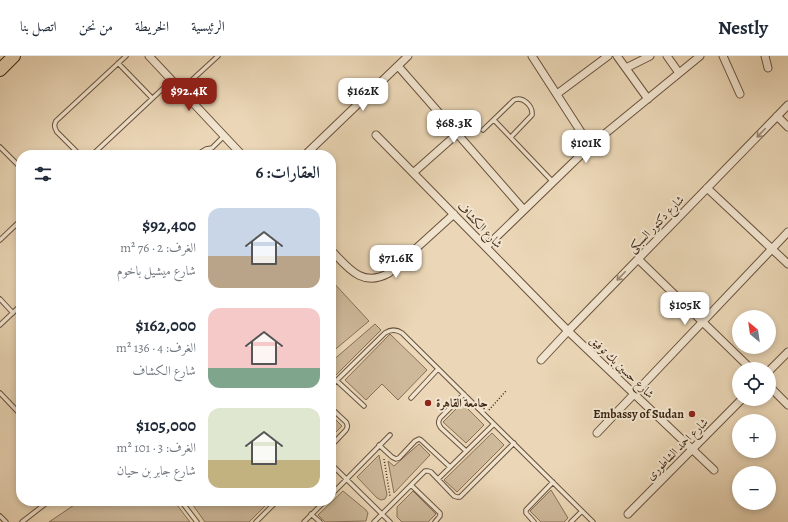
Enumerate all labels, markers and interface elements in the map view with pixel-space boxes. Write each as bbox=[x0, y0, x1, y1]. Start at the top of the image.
text: Nestly bbox=[718, 15, 768, 41]
text: اتصل بنا bbox=[20, 17, 57, 36]
text: من نحن bbox=[79, 17, 113, 36]
text: الخريطة bbox=[135, 17, 169, 36]
text: الرئيسية bbox=[191, 17, 225, 36]
pin: $92.4K bbox=[156, 78, 222, 112]
pin: $162K bbox=[335, 78, 391, 112]
text: $92.4K bbox=[171, 82, 207, 99]
text: $162K bbox=[347, 82, 379, 99]
pin: $68.3K bbox=[421, 110, 487, 144]
text: $68.3K bbox=[436, 114, 472, 131]
one-way arrow bbox=[756, 128, 766, 138]
pin: $101K bbox=[558, 130, 614, 164]
text: $101K bbox=[571, 134, 601, 151]
text: العقارات: 6 bbox=[256, 161, 320, 184]
icon: filters bbox=[32, 163, 54, 185]
street label: شارع دكتور السبكى bbox=[624, 192, 690, 258]
street label: شارع الكشاف bbox=[452, 198, 506, 254]
text: $92,400 bbox=[142, 214, 196, 237]
icon: home bbox=[240, 224, 288, 272]
text: الغرف: 2 · 76 m² bbox=[120, 239, 196, 256]
pin: $71.6K bbox=[363, 245, 429, 279]
text: $71.6K bbox=[379, 249, 413, 266]
text: شارع ميشيل باخوم bbox=[117, 262, 196, 279]
one-way arrow bbox=[616, 271, 626, 281]
pin: $105K bbox=[657, 292, 713, 326]
text: $105K bbox=[669, 296, 701, 313]
north arrow bbox=[732, 310, 776, 354]
map controls bbox=[732, 310, 776, 510]
text: $162,000 bbox=[136, 314, 196, 337]
icon: home bbox=[240, 324, 288, 372]
street label: شارع حسين بك توفيق bbox=[584, 332, 658, 404]
text: الغرف: 4 · 136 m² bbox=[116, 339, 196, 356]
text: شارع الكشاف bbox=[133, 362, 196, 379]
button: locate bbox=[732, 362, 776, 406]
place label: جامعة القاهرة bbox=[436, 395, 488, 411]
marker: جامعة القاهرة bbox=[423, 398, 433, 408]
place label: Embassy of Sudan bbox=[593, 406, 684, 422]
marker: Embassy of Sudan bbox=[687, 409, 697, 419]
text: $105,000 bbox=[136, 414, 196, 437]
street label: شارع احمد الشاطورى bbox=[642, 414, 714, 486]
button: + bbox=[732, 414, 776, 458]
icon: home bbox=[240, 424, 288, 472]
text: الغرف: 3 · 101 m² bbox=[117, 439, 196, 456]
text: شارع جابر بن حيان bbox=[117, 462, 196, 479]
button: − bbox=[732, 466, 776, 510]

